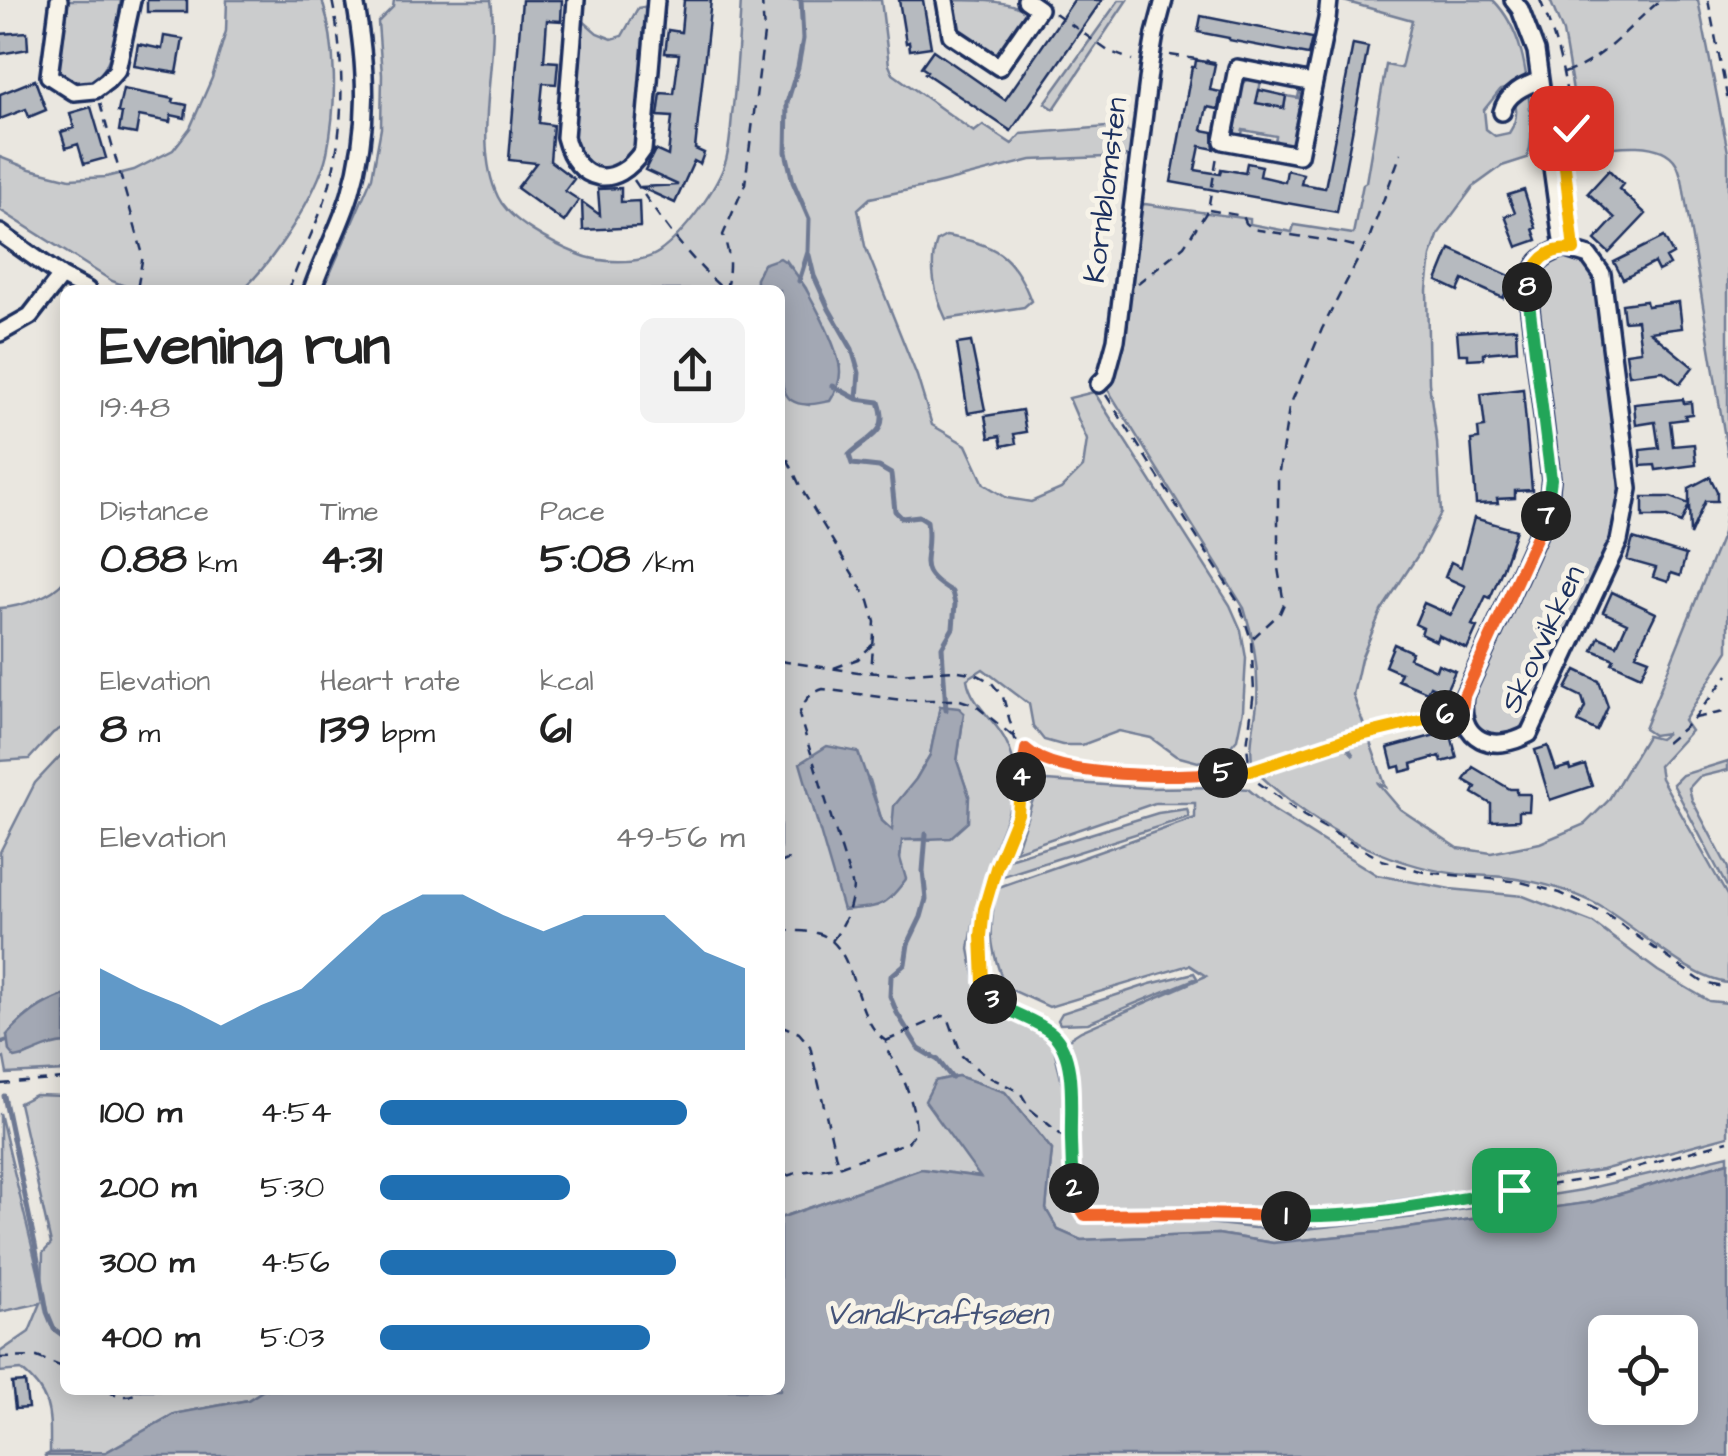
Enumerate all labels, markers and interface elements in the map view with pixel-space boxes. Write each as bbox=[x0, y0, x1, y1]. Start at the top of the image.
pin bbox=[1529, 86, 1614, 171]
street label: Kornblomsten bbox=[1074, 95, 1138, 285]
icon: check bbox=[1544, 101, 1599, 156]
pin: 8 bbox=[1502, 262, 1552, 312]
text: 8 bbox=[1518, 267, 1536, 306]
text: Evening run bbox=[100, 309, 390, 385]
button: share bbox=[640, 318, 745, 423]
text: 19:48 bbox=[100, 385, 170, 430]
pin: 7 bbox=[1521, 491, 1571, 541]
text: Distance bbox=[100, 492, 209, 531]
text: Time bbox=[320, 492, 379, 531]
text: Pace bbox=[540, 492, 605, 531]
text: 7 bbox=[1537, 496, 1555, 535]
text: 0.88 bbox=[100, 531, 187, 589]
text: 4:31 bbox=[320, 531, 382, 589]
text: 5:08 bbox=[540, 531, 630, 589]
text: km bbox=[187, 544, 237, 583]
text: /km bbox=[630, 544, 693, 583]
street label: Skovvikken bbox=[1491, 558, 1595, 720]
text: Elevation bbox=[100, 662, 210, 701]
text: Heart rate bbox=[320, 662, 461, 701]
text: kcal bbox=[540, 662, 594, 701]
pin: 6 bbox=[1420, 690, 1470, 740]
text: 6 bbox=[1436, 695, 1454, 734]
text: 8 bbox=[100, 701, 127, 759]
text: 139 bbox=[320, 701, 371, 759]
text: 61 bbox=[540, 701, 572, 759]
text: m bbox=[127, 714, 160, 753]
text: bpm bbox=[371, 714, 435, 753]
pin: 5 bbox=[1198, 748, 1248, 798]
pin: 4 bbox=[996, 752, 1046, 802]
text: 5 bbox=[1213, 753, 1233, 792]
text: 4 bbox=[1011, 757, 1031, 796]
text: Elevation bbox=[100, 815, 226, 860]
text: 49–56 m bbox=[615, 815, 745, 860]
pin: 3 bbox=[967, 974, 1017, 1024]
text: 3 bbox=[985, 979, 999, 1018]
text: 100 m bbox=[100, 1090, 182, 1135]
text: 4:54 bbox=[260, 1090, 332, 1135]
pin bbox=[1472, 1148, 1557, 1233]
pin: 2 bbox=[1049, 1163, 1099, 1213]
icon: arrive bbox=[1487, 1163, 1542, 1218]
text: 200 m bbox=[100, 1165, 196, 1210]
text: 5:30 bbox=[260, 1165, 324, 1210]
text: 2 bbox=[1066, 1168, 1082, 1207]
pin: 1 bbox=[1261, 1191, 1311, 1241]
text: 1 bbox=[1284, 1196, 1288, 1235]
text: 300 m bbox=[100, 1240, 194, 1285]
text: 4:56 bbox=[260, 1240, 330, 1285]
water label: Vandkraftsøen bbox=[826, 1292, 1051, 1337]
text: 400 m bbox=[100, 1315, 200, 1360]
text: 5:03 bbox=[260, 1315, 324, 1360]
map controls bbox=[1588, 1315, 1698, 1425]
button: locate bbox=[1588, 1315, 1698, 1425]

